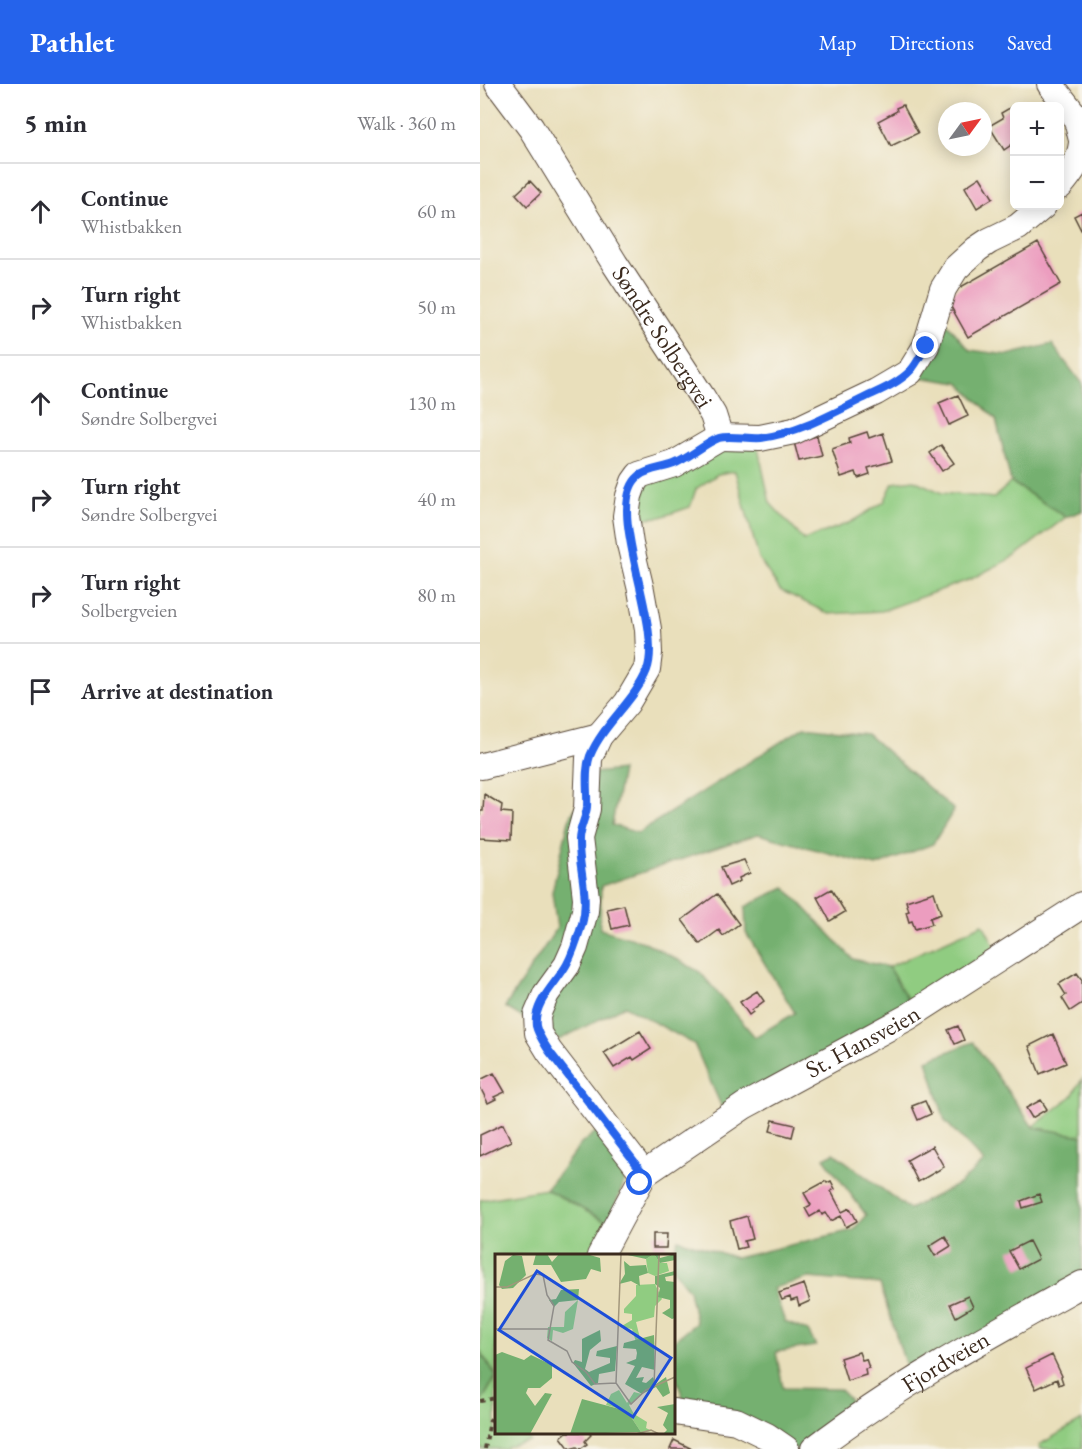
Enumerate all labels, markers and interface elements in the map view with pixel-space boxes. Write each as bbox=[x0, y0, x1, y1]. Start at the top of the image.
text: Pathlet bbox=[30, 24, 114, 60]
text: Map bbox=[819, 29, 856, 56]
text: Directions bbox=[889, 29, 974, 56]
text: Saved bbox=[1007, 29, 1052, 56]
north arrow bbox=[938, 102, 992, 156]
map controls bbox=[1010, 102, 1064, 210]
button: + bbox=[1010, 102, 1064, 156]
text: 5 min bbox=[24, 106, 87, 140]
text: Walk · 360 m bbox=[357, 110, 456, 136]
button: − bbox=[1010, 156, 1064, 210]
text: Continue bbox=[81, 184, 168, 213]
icon: ahead bbox=[24, 195, 57, 228]
text: 60 m bbox=[417, 198, 456, 224]
text: Whistbakken bbox=[81, 213, 182, 239]
street label: Søndre Solbergvei bbox=[605, 260, 721, 414]
text: Turn right bbox=[81, 280, 180, 309]
icon: right bbox=[24, 291, 57, 324]
text: 50 m bbox=[417, 294, 456, 320]
text: Whistbakken bbox=[81, 309, 182, 335]
route end bbox=[912, 332, 938, 358]
text: Continue bbox=[81, 376, 168, 405]
icon: ahead bbox=[24, 387, 57, 420]
text: 130 m bbox=[408, 390, 456, 416]
text: Søndre Solbergvei bbox=[81, 405, 217, 431]
text: Turn right bbox=[81, 472, 180, 501]
icon: right bbox=[24, 483, 57, 516]
text: 40 m bbox=[417, 486, 456, 512]
text: Søndre Solbergvei bbox=[81, 501, 217, 527]
text: Turn right bbox=[81, 568, 180, 597]
icon: right bbox=[24, 579, 57, 612]
text: 80 m bbox=[417, 582, 456, 608]
text: Solbergveien bbox=[81, 597, 178, 623]
icon: arrive bbox=[24, 675, 57, 708]
text: Arrive at destination bbox=[81, 677, 273, 706]
street label: St. Hansveien bbox=[800, 997, 926, 1085]
route start bbox=[626, 1169, 652, 1195]
inset map bbox=[495, 1254, 675, 1434]
street label: Fjordveien bbox=[896, 1323, 995, 1399]

